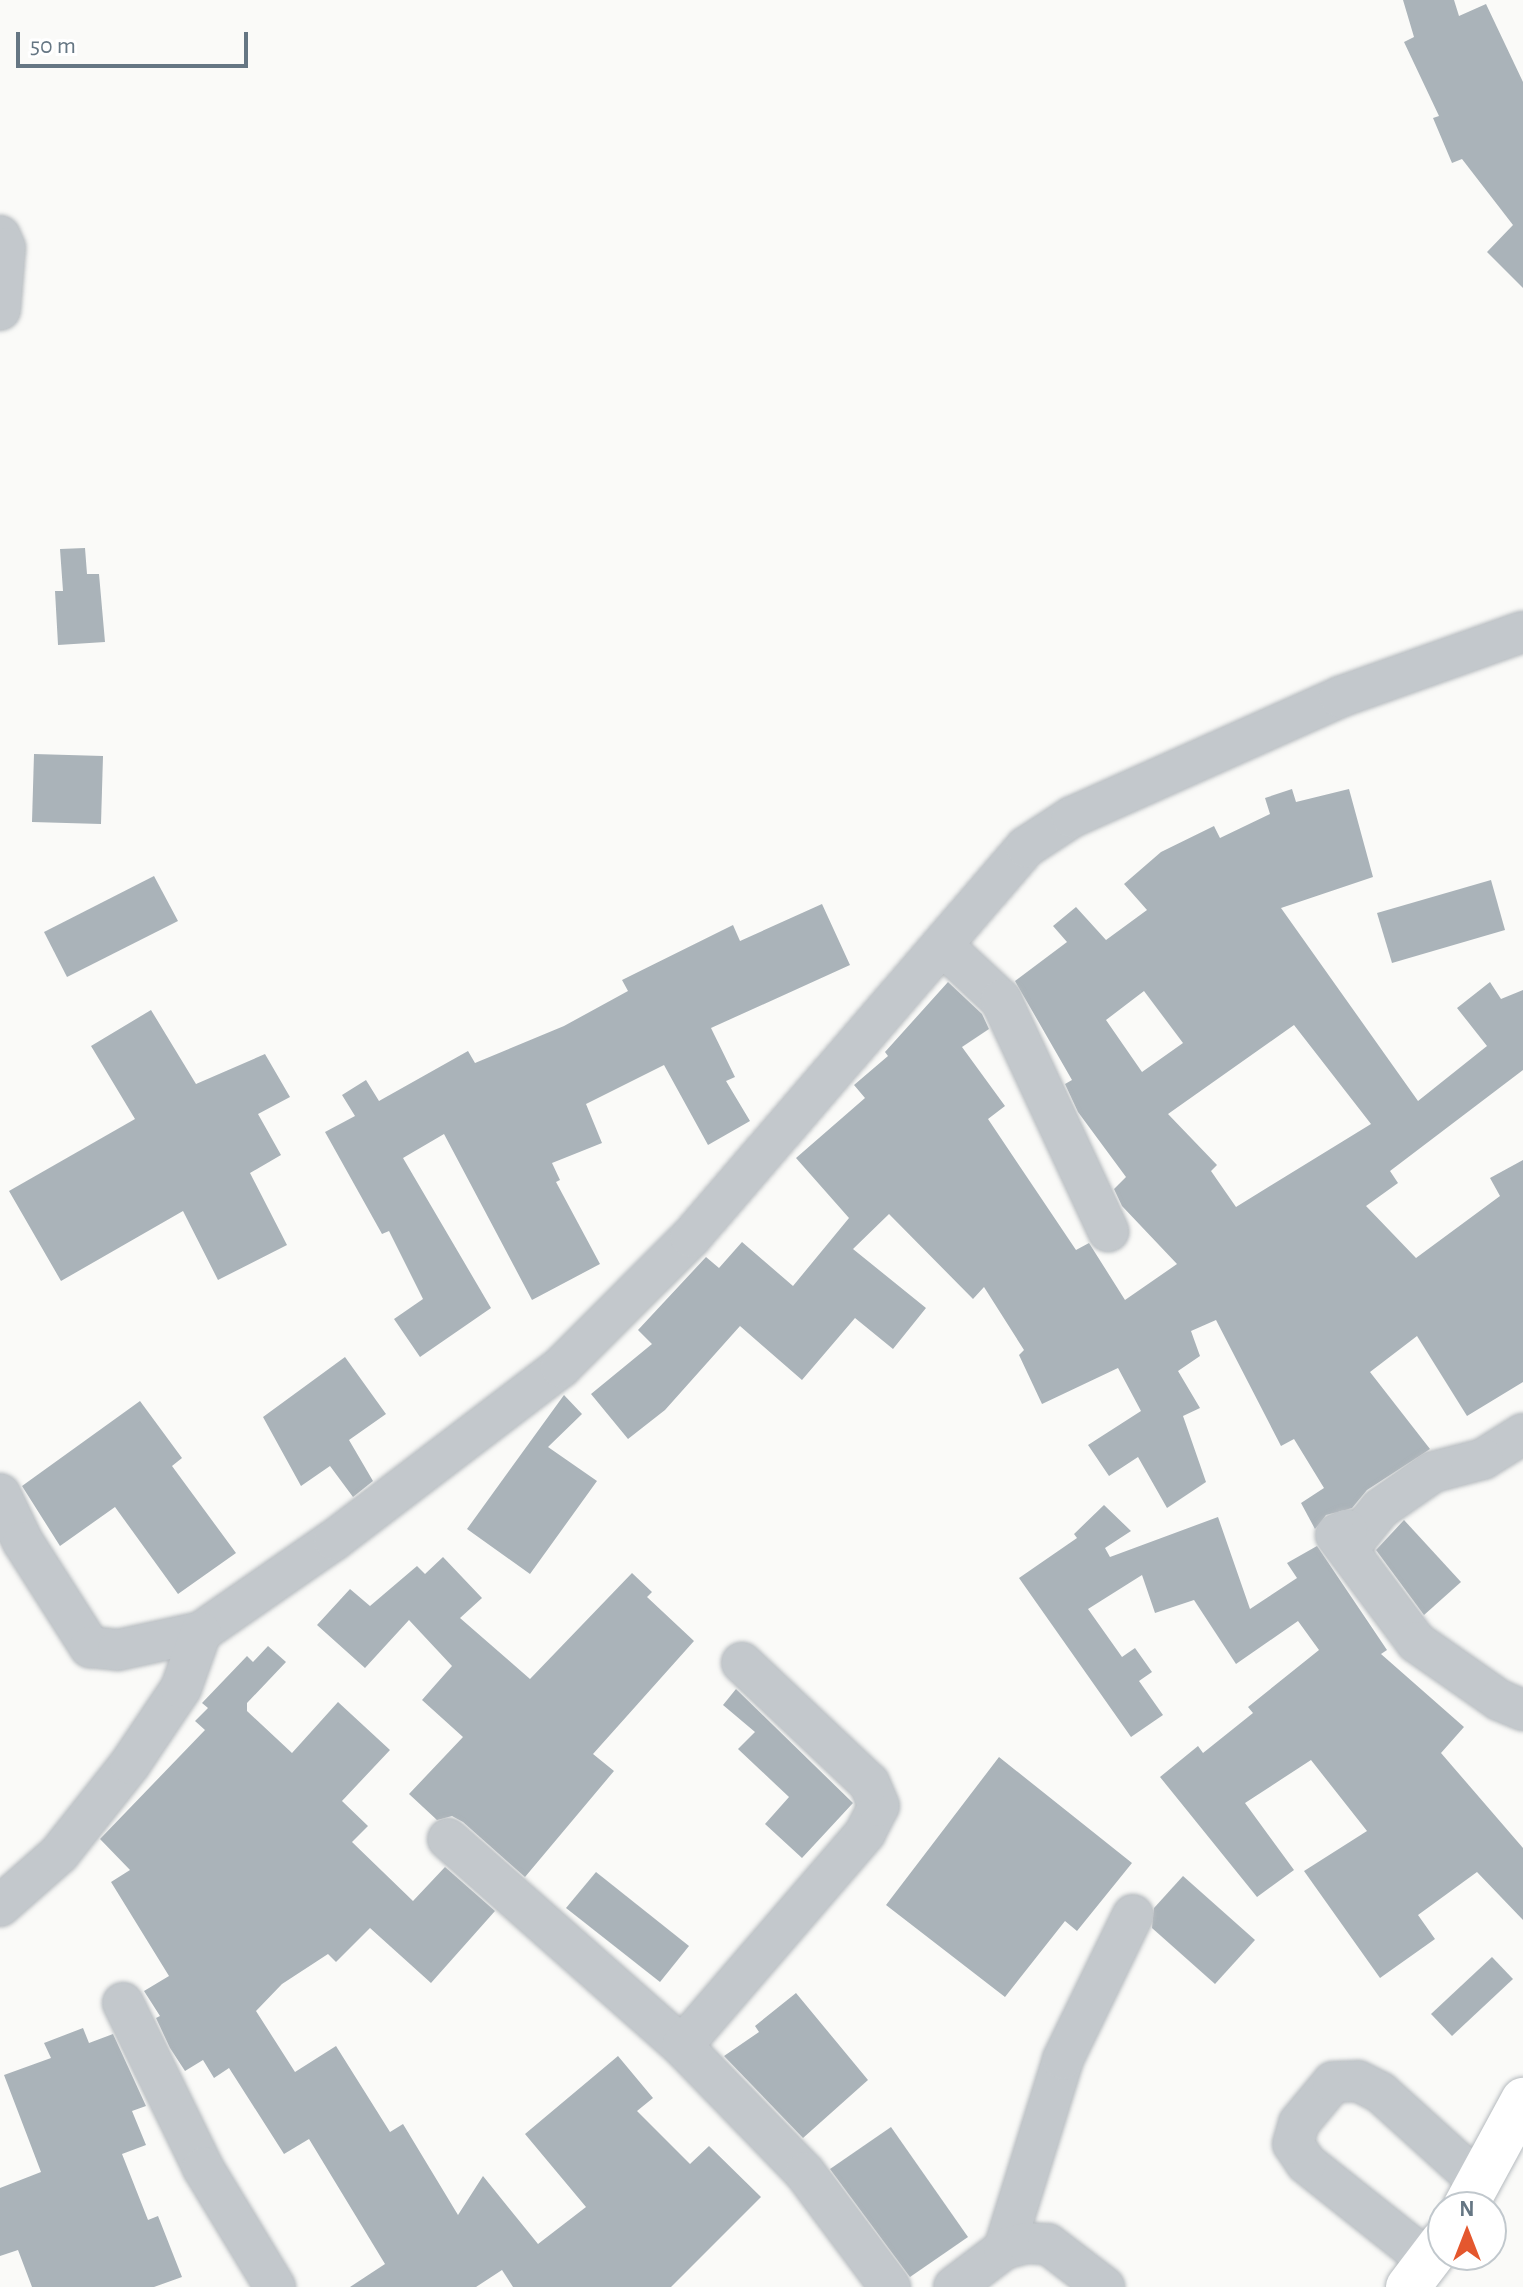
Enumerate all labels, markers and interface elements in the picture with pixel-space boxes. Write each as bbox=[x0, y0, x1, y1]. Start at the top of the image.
scale bar bbox=[20, 16, 252, 66]
text: 50 m bbox=[30, 34, 76, 58]
north arrow bbox=[1427, 2191, 1507, 2271]
text: N bbox=[1459, 2198, 1475, 2220]

